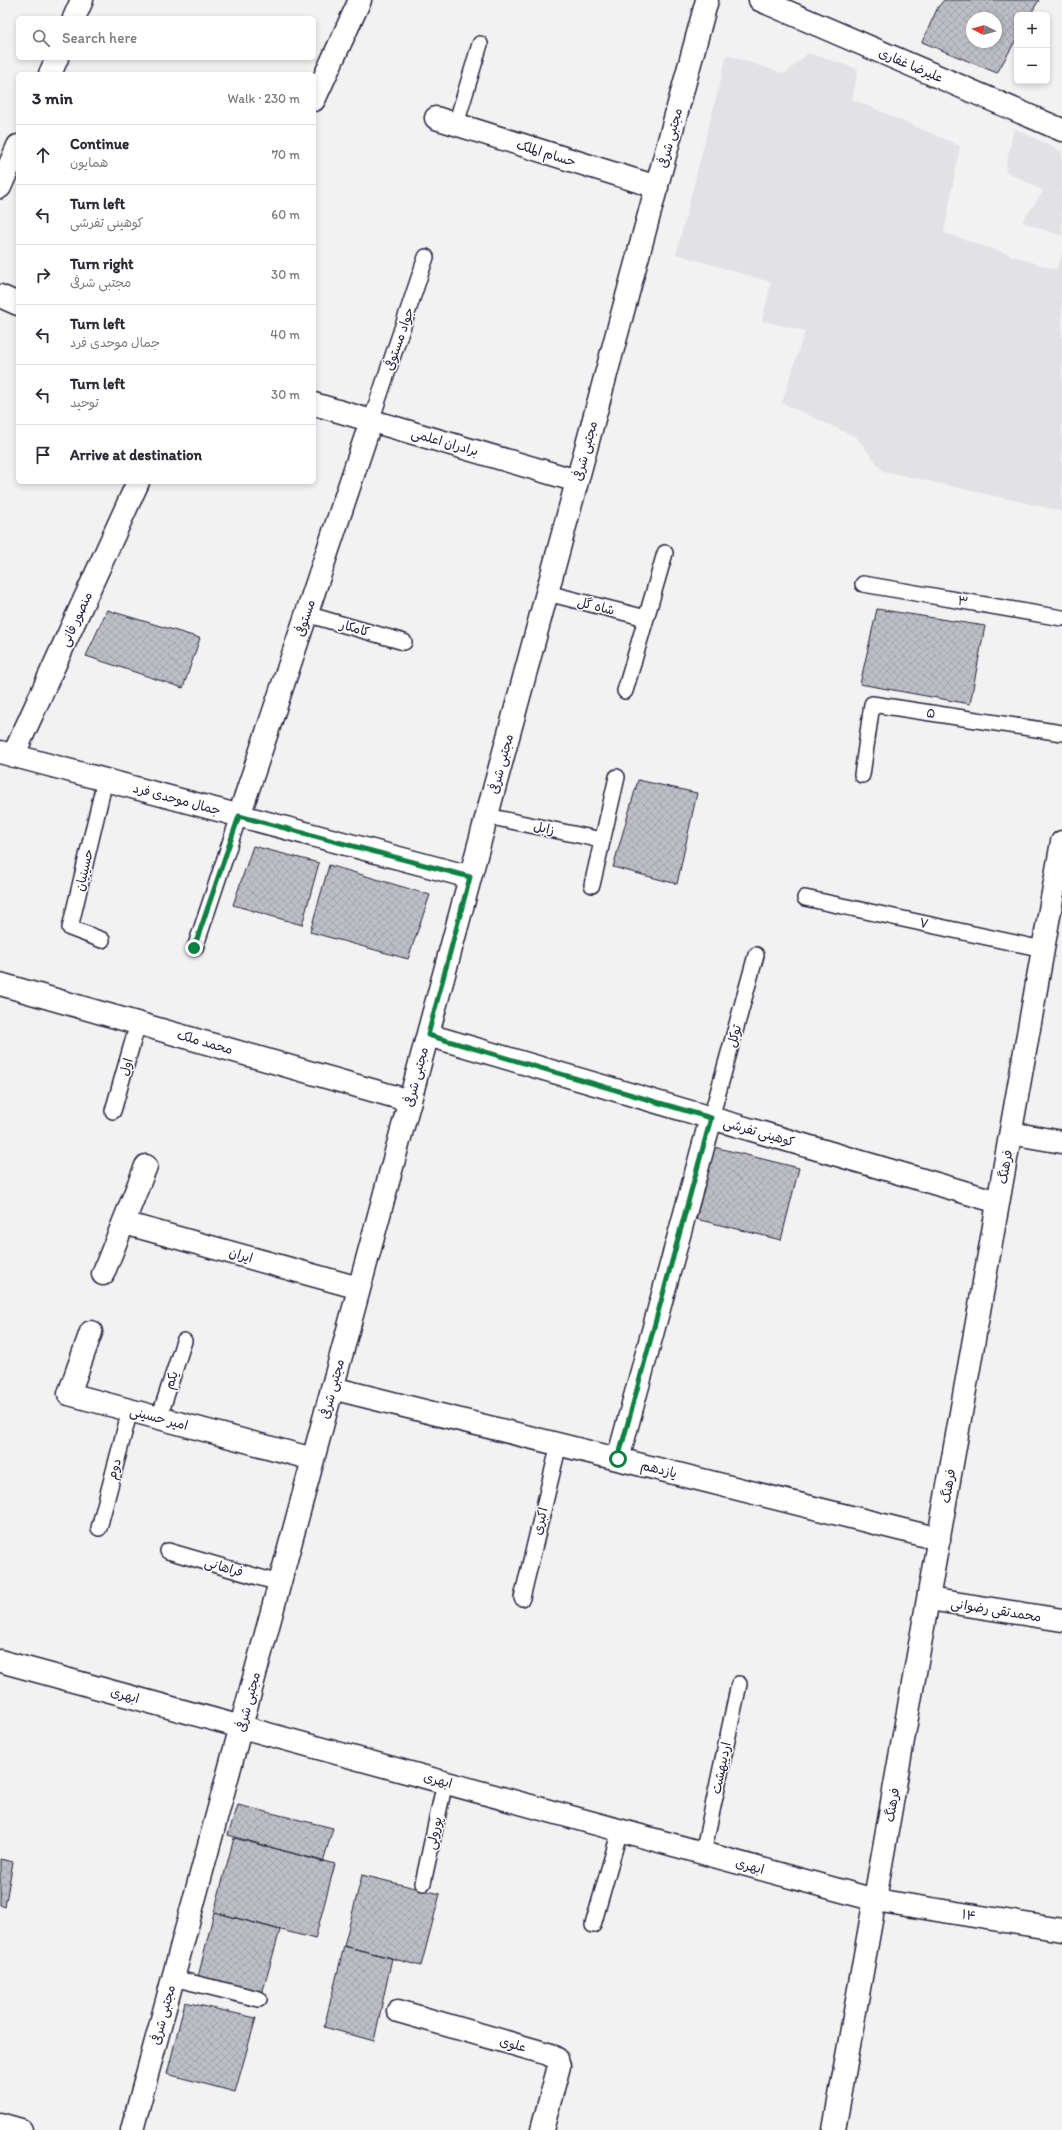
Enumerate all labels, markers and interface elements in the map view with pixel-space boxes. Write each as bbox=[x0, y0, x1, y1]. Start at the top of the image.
north arrow bbox=[966, 12, 1002, 48]
map controls bbox=[1014, 12, 1050, 84]
button: + bbox=[1014, 12, 1050, 48]
search box bbox=[16, 16, 316, 60]
icon: search bbox=[30, 27, 52, 49]
text: Search here bbox=[62, 29, 137, 47]
street label: علیرضا غفاری bbox=[876, 45, 945, 86]
button: − bbox=[1014, 48, 1050, 84]
text: 3 min bbox=[32, 88, 73, 108]
text: Walk · 230 m bbox=[228, 91, 300, 106]
street label: مجتبی شرفی bbox=[654, 106, 687, 170]
text: Continue bbox=[70, 135, 129, 153]
street label: حسام الملک bbox=[514, 137, 578, 172]
icon: ahead bbox=[32, 144, 54, 166]
text: 70 m bbox=[272, 147, 300, 162]
text: همایون bbox=[70, 155, 108, 170]
text: Turn left bbox=[70, 195, 125, 213]
icon: left bbox=[32, 204, 54, 226]
text: 60 m bbox=[271, 207, 300, 222]
text: کوهینی تفرشی bbox=[70, 215, 144, 230]
text: Turn right bbox=[70, 255, 134, 273]
icon: right bbox=[32, 264, 54, 286]
text: 30 m bbox=[271, 267, 300, 282]
text: مجتبی شرفی bbox=[70, 275, 131, 290]
street label: جواد مستوفی bbox=[380, 305, 418, 373]
text: Turn left bbox=[70, 315, 125, 333]
icon: left bbox=[32, 324, 54, 346]
text: 40 m bbox=[270, 327, 300, 342]
text: جمال موحدی فرد bbox=[70, 335, 160, 350]
text: Turn left bbox=[70, 375, 125, 393]
icon: left bbox=[32, 384, 54, 406]
text: 30 m bbox=[271, 387, 300, 402]
text: توحید bbox=[70, 395, 99, 410]
street label: مجتبی شرفی bbox=[569, 419, 602, 483]
street label: برادران اعلمی bbox=[409, 425, 480, 461]
icon: arrive bbox=[32, 444, 54, 466]
text: Arrive at destination bbox=[70, 446, 202, 464]
street label: منصور فانی bbox=[57, 589, 97, 650]
street label: ۳ bbox=[956, 593, 970, 609]
street label: شاه گل bbox=[576, 594, 616, 618]
street label: مستوفی bbox=[291, 597, 319, 639]
street label: کامکار bbox=[337, 616, 372, 640]
street label: ۵ bbox=[925, 705, 937, 721]
street label: مجتبی شرفی bbox=[485, 732, 518, 796]
street label: جمال موحدی فرد bbox=[131, 780, 223, 819]
street label: زابل bbox=[532, 818, 556, 839]
street label: حسینیان bbox=[72, 847, 97, 893]
street label: ۷ bbox=[918, 915, 930, 931]
route end bbox=[185, 939, 203, 957]
street label: توکل bbox=[724, 1023, 745, 1049]
street label: محمد ملک bbox=[175, 1027, 235, 1057]
street label: مجتبی شرفی bbox=[400, 1045, 433, 1109]
street label: اول bbox=[116, 1056, 137, 1078]
street label: کوهینی تفرشی bbox=[721, 1115, 797, 1151]
street label: فرهنگ bbox=[995, 1149, 1015, 1185]
street label: ایران bbox=[227, 1244, 255, 1266]
street label: مجتبی شرفی bbox=[316, 1357, 349, 1421]
street label: یکم bbox=[161, 1369, 184, 1392]
street label: امیر حسینی bbox=[128, 1403, 190, 1435]
route start bbox=[609, 1450, 627, 1468]
street label: دوم bbox=[104, 1457, 127, 1482]
street label: یازدهم bbox=[639, 1457, 679, 1484]
street label: فرهنگ bbox=[938, 1468, 958, 1504]
street label: اکبری bbox=[529, 1506, 552, 1537]
street label: فراهانی bbox=[202, 1554, 245, 1582]
street label: محمدتقی رضوانی bbox=[949, 1595, 1042, 1627]
street label: مجتبی شرفی bbox=[232, 1670, 265, 1734]
street label: ابهری bbox=[109, 1684, 141, 1707]
street label: اردیبهشت bbox=[708, 1741, 735, 1796]
street label: ابهری bbox=[422, 1769, 454, 1792]
street label: فرهنگ bbox=[882, 1787, 902, 1823]
street label: پورولی bbox=[423, 1815, 447, 1851]
street label: ابهری bbox=[734, 1855, 766, 1878]
street label: ۱۴ bbox=[961, 1906, 977, 1924]
street label: مجتبی شرفی bbox=[147, 1983, 180, 2047]
street label: علوی bbox=[498, 2033, 528, 2056]

